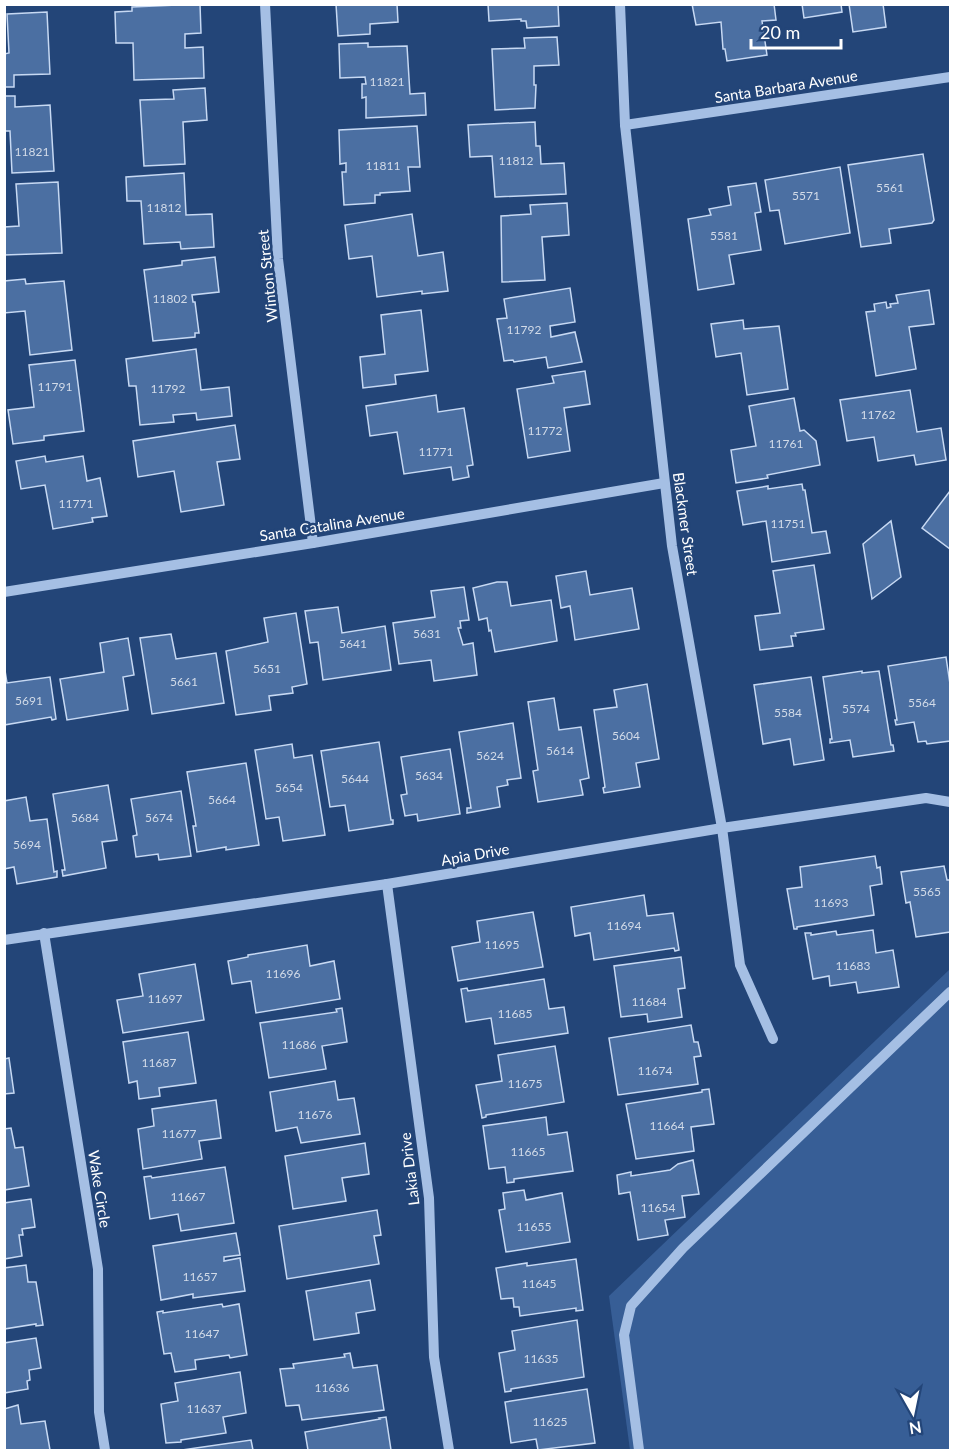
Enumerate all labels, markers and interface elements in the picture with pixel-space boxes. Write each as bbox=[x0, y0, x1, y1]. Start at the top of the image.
scale bar bbox=[751, 12, 841, 50]
text: 20 m bbox=[760, 21, 800, 43]
street label: Santa Barbara Avenue bbox=[713, 66, 859, 106]
house number: 11821 bbox=[370, 74, 404, 89]
house number: 11821 bbox=[15, 144, 49, 159]
house number: 11812 bbox=[499, 153, 533, 168]
house number: 11811 bbox=[366, 158, 400, 173]
house number: 5561 bbox=[876, 180, 904, 195]
house number: 5571 bbox=[792, 188, 820, 203]
house number: 11812 bbox=[147, 200, 181, 215]
street label: Winton Street bbox=[253, 228, 281, 323]
house number: 5581 bbox=[710, 228, 738, 243]
house number: 11802 bbox=[153, 291, 187, 306]
house number: 11792 bbox=[507, 322, 541, 337]
house number: 11791 bbox=[38, 379, 72, 394]
house number: 11792 bbox=[151, 381, 185, 396]
house number: 11762 bbox=[861, 407, 895, 422]
house number: 11772 bbox=[528, 423, 562, 438]
house number: 11761 bbox=[769, 436, 803, 451]
house number: 11771 bbox=[419, 444, 453, 459]
street label: Blackmer Street bbox=[670, 471, 702, 577]
house number: 11771 bbox=[59, 496, 93, 511]
street label: Santa Catalina Avenue bbox=[258, 504, 406, 544]
house number: 11751 bbox=[771, 516, 805, 531]
house number: 5631 bbox=[413, 626, 441, 641]
house number: 5641 bbox=[339, 636, 367, 651]
house number: 5651 bbox=[253, 661, 281, 676]
house number: 5661 bbox=[170, 674, 198, 689]
house number: 5691 bbox=[15, 693, 43, 708]
house number: 5564 bbox=[908, 695, 936, 710]
house number: 5574 bbox=[842, 701, 870, 716]
house number: 5584 bbox=[774, 705, 802, 720]
house number: 5604 bbox=[612, 728, 640, 743]
house number: 5614 bbox=[546, 743, 574, 758]
house number: 5624 bbox=[476, 748, 504, 763]
house number: 5634 bbox=[415, 768, 443, 783]
house number: 5644 bbox=[341, 771, 369, 786]
house number: 5654 bbox=[275, 780, 303, 795]
house number: 5664 bbox=[208, 792, 236, 807]
house number: 5684 bbox=[71, 810, 99, 825]
house number: 5674 bbox=[145, 810, 173, 825]
house number: 5694 bbox=[13, 837, 41, 852]
street label: Apia Drive bbox=[439, 839, 511, 869]
house number: 5565 bbox=[913, 884, 941, 899]
house number: 11693 bbox=[814, 895, 848, 910]
house number: 11694 bbox=[607, 918, 641, 933]
house number: 11695 bbox=[485, 937, 519, 952]
house number: 11683 bbox=[836, 958, 870, 973]
house number: 11696 bbox=[266, 966, 300, 981]
house number: 11697 bbox=[148, 991, 182, 1006]
house number: 11684 bbox=[632, 994, 666, 1009]
house number: 11685 bbox=[498, 1006, 532, 1021]
house number: 11686 bbox=[282, 1037, 316, 1052]
house number: 11687 bbox=[142, 1055, 176, 1070]
house number: 11674 bbox=[638, 1063, 672, 1078]
house number: 11675 bbox=[508, 1076, 542, 1091]
house number: 11676 bbox=[298, 1107, 332, 1122]
house number: 11664 bbox=[650, 1118, 684, 1133]
house number: 11677 bbox=[162, 1126, 196, 1141]
street label: Lakia Drive bbox=[396, 1131, 422, 1207]
house number: 11665 bbox=[511, 1144, 545, 1159]
street label: Wake Circle bbox=[85, 1149, 115, 1229]
house number: 11667 bbox=[171, 1189, 205, 1204]
house number: 11654 bbox=[641, 1200, 675, 1215]
house number: 11655 bbox=[517, 1219, 551, 1234]
house number: 11657 bbox=[183, 1269, 217, 1284]
house number: 11645 bbox=[522, 1276, 556, 1291]
house number: 11647 bbox=[185, 1326, 219, 1341]
house number: 11635 bbox=[524, 1351, 558, 1366]
house number: 11636 bbox=[315, 1380, 349, 1395]
north arrow bbox=[883, 1383, 943, 1443]
house number: 11637 bbox=[187, 1401, 221, 1416]
house number: 11625 bbox=[533, 1414, 567, 1429]
text: N bbox=[908, 1418, 923, 1439]

